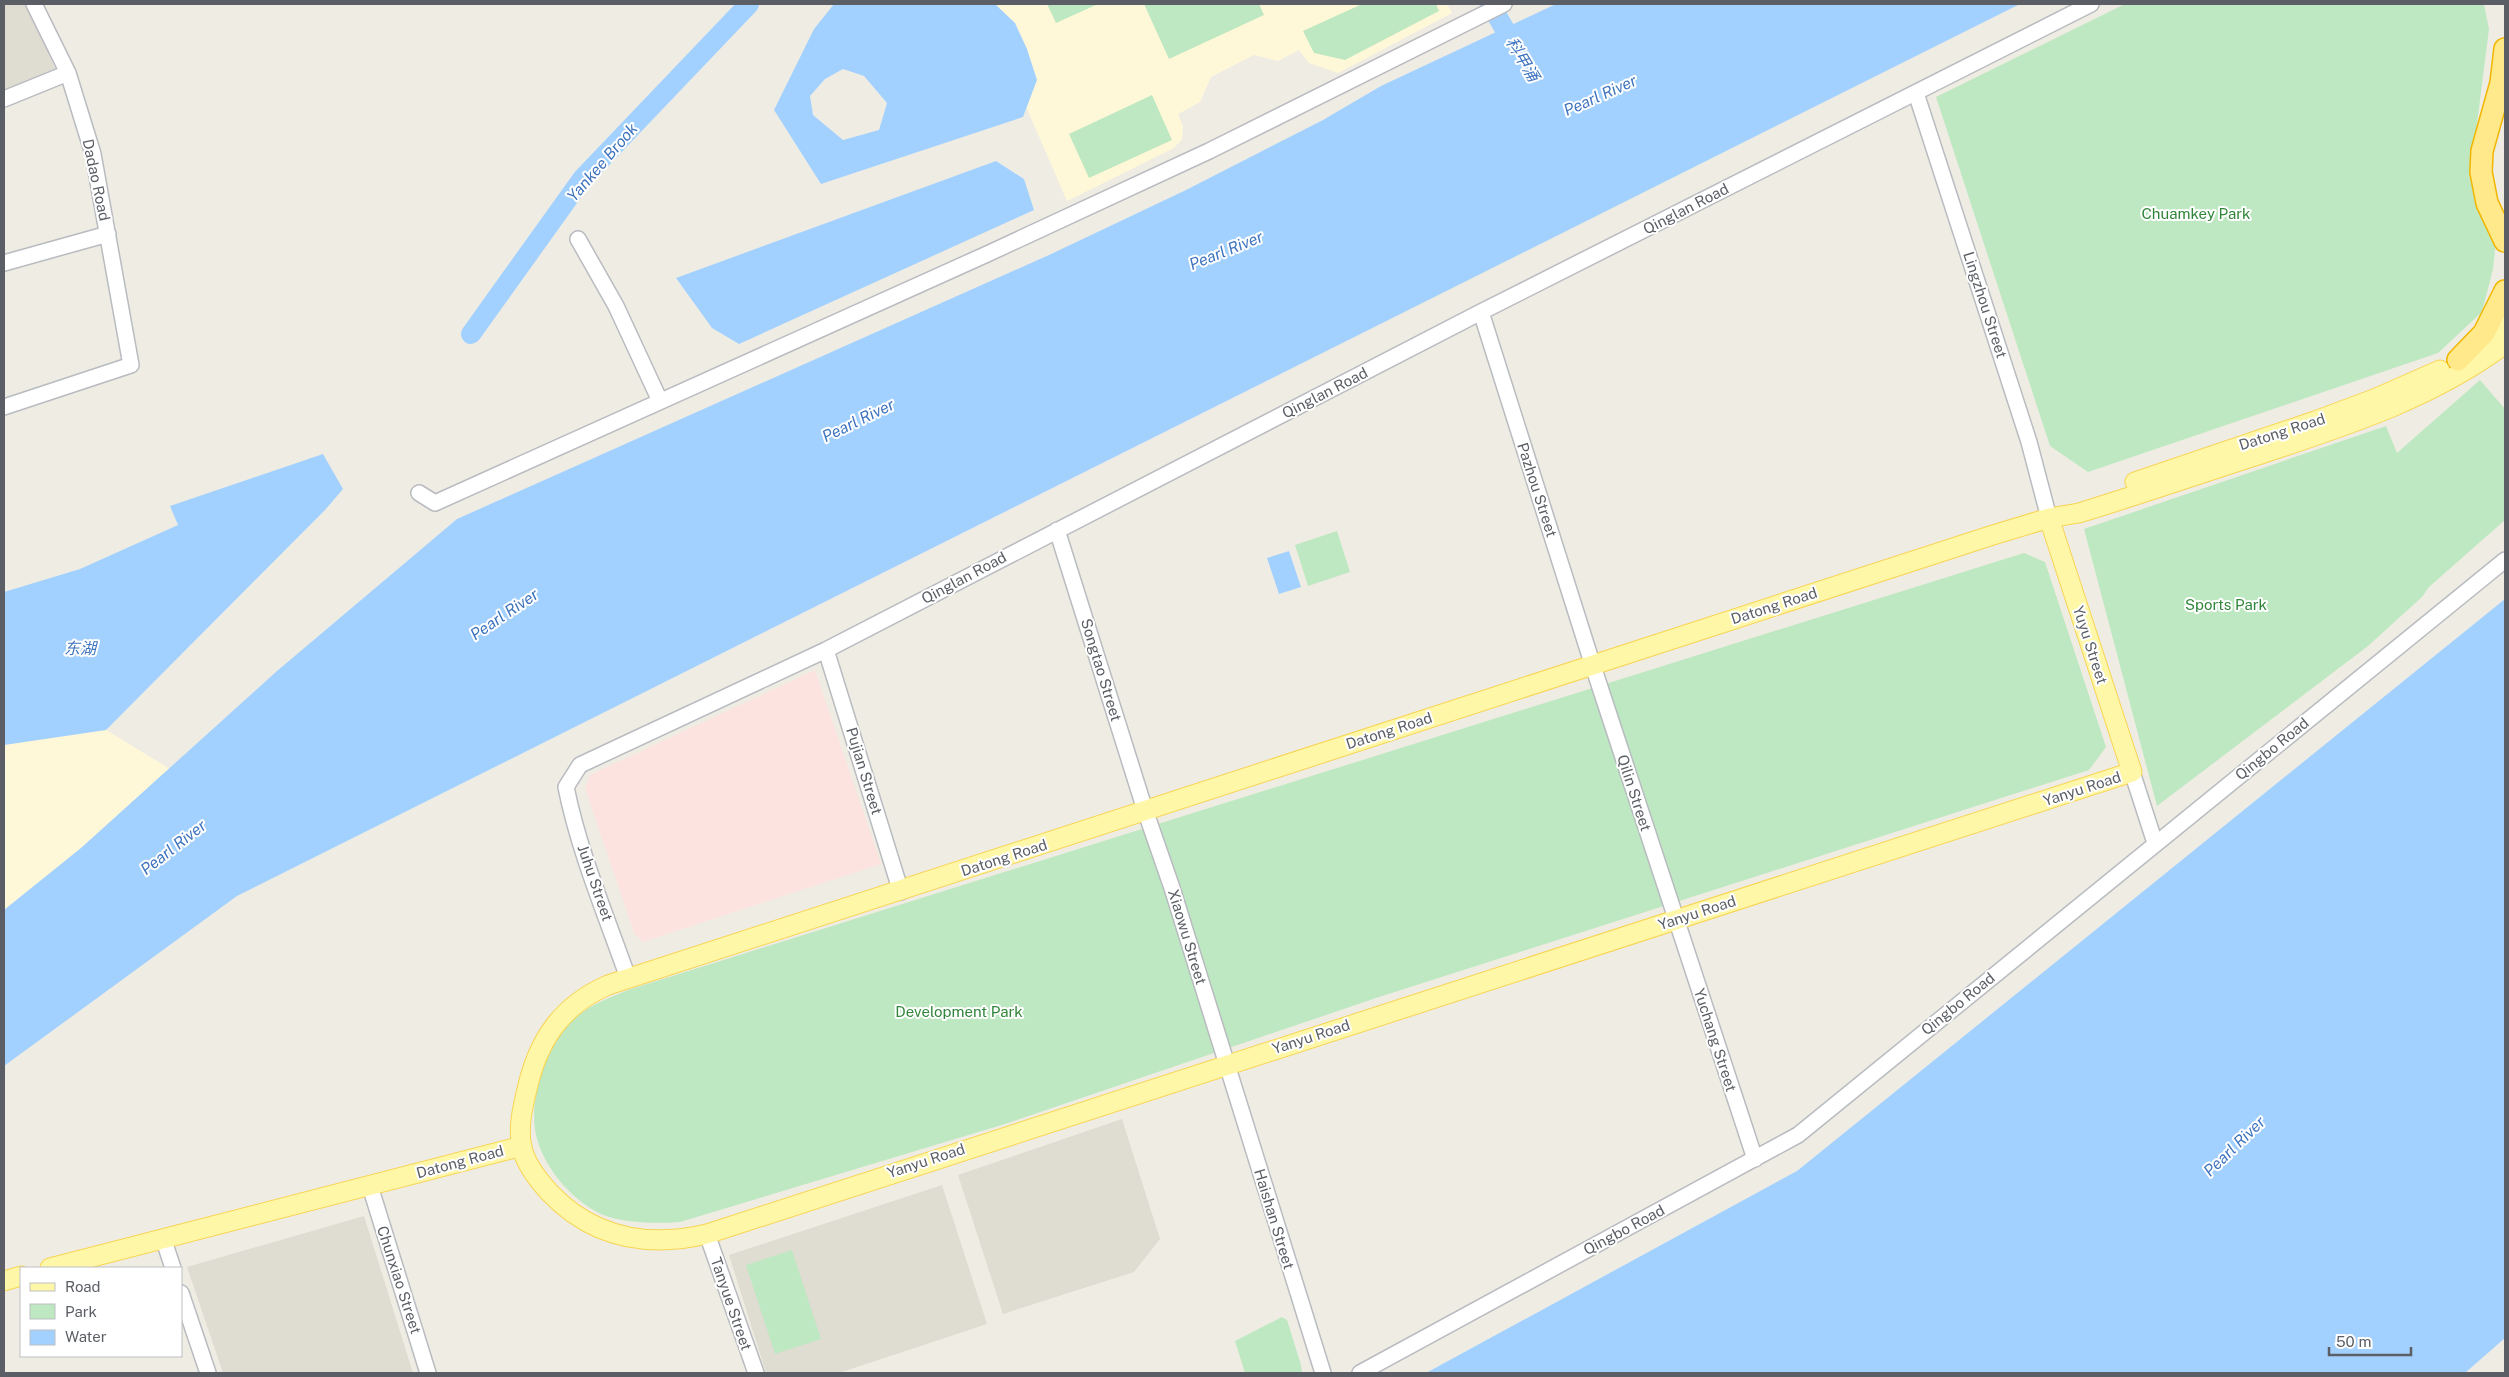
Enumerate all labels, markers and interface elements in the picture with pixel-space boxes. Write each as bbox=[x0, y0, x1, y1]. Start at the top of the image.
water label: 科甲涌 bbox=[1502, 34, 1544, 86]
water label: Pearl River bbox=[1561, 71, 1641, 120]
water label: Yankee Brook bbox=[563, 119, 642, 205]
street label: Dadao Road bbox=[79, 137, 113, 223]
street label: Qinglan Road bbox=[1640, 180, 1731, 237]
park label: Chuamkey Park bbox=[2141, 205, 2251, 222]
water label: Pearl River bbox=[1186, 227, 1267, 274]
street label: Lingzhou Street bbox=[1960, 249, 2011, 360]
street label: Qinglan Road bbox=[1279, 364, 1370, 421]
water label: Pearl River bbox=[819, 394, 898, 446]
street label: Datong Road bbox=[2237, 410, 2327, 453]
street label: Pazhou Street bbox=[1514, 441, 1561, 539]
street label: Qinglan Road bbox=[918, 548, 1009, 607]
water label: Pearl River bbox=[467, 584, 543, 644]
street label: Datong Road bbox=[1729, 584, 1819, 627]
park label: Sports Park bbox=[2185, 596, 2267, 613]
street label: Yuyu Street bbox=[2070, 604, 2111, 686]
street label: Songtao Street bbox=[1078, 616, 1125, 723]
water label: 东湖 bbox=[64, 639, 99, 658]
street label: Datong Road bbox=[1344, 709, 1434, 752]
street label: Qingbo Road bbox=[2232, 714, 2312, 783]
street label: Pujian Street bbox=[843, 725, 886, 817]
street label: Qilin Street bbox=[1614, 752, 1655, 833]
street label: Yanyu Road bbox=[2041, 768, 2123, 809]
water label: Pearl River bbox=[137, 815, 211, 879]
street label: Datong Road bbox=[959, 836, 1049, 879]
street label: Juhu Street bbox=[575, 843, 616, 923]
street label: Xiaowu Street bbox=[1165, 887, 1210, 987]
street label: Yanyu Road bbox=[1656, 892, 1738, 933]
street label: Qingbo Road bbox=[1918, 969, 1998, 1038]
street label: Yuchang Street bbox=[1691, 986, 1740, 1094]
park label: Development Park bbox=[895, 1003, 1023, 1020]
street label: Yanyu Road bbox=[1270, 1016, 1352, 1057]
water label: Pearl River bbox=[2200, 1112, 2270, 1180]
street label: Yanyu Road bbox=[885, 1140, 967, 1181]
street label: Datong Road bbox=[414, 1142, 505, 1181]
street label: Haishan Street bbox=[1251, 1167, 1298, 1271]
street label: Qingbo Road bbox=[1580, 1201, 1667, 1258]
street label: Chunxiao Street bbox=[374, 1224, 425, 1336]
street label: Tanyue Street bbox=[708, 1255, 755, 1353]
legend bbox=[20, 1267, 182, 1357]
text: Road bbox=[65, 1278, 101, 1295]
text: Park bbox=[65, 1303, 97, 1320]
scale bar bbox=[2329, 1324, 2412, 1356]
text: Water bbox=[65, 1328, 107, 1345]
text: 50 m bbox=[2336, 1333, 2371, 1350]

